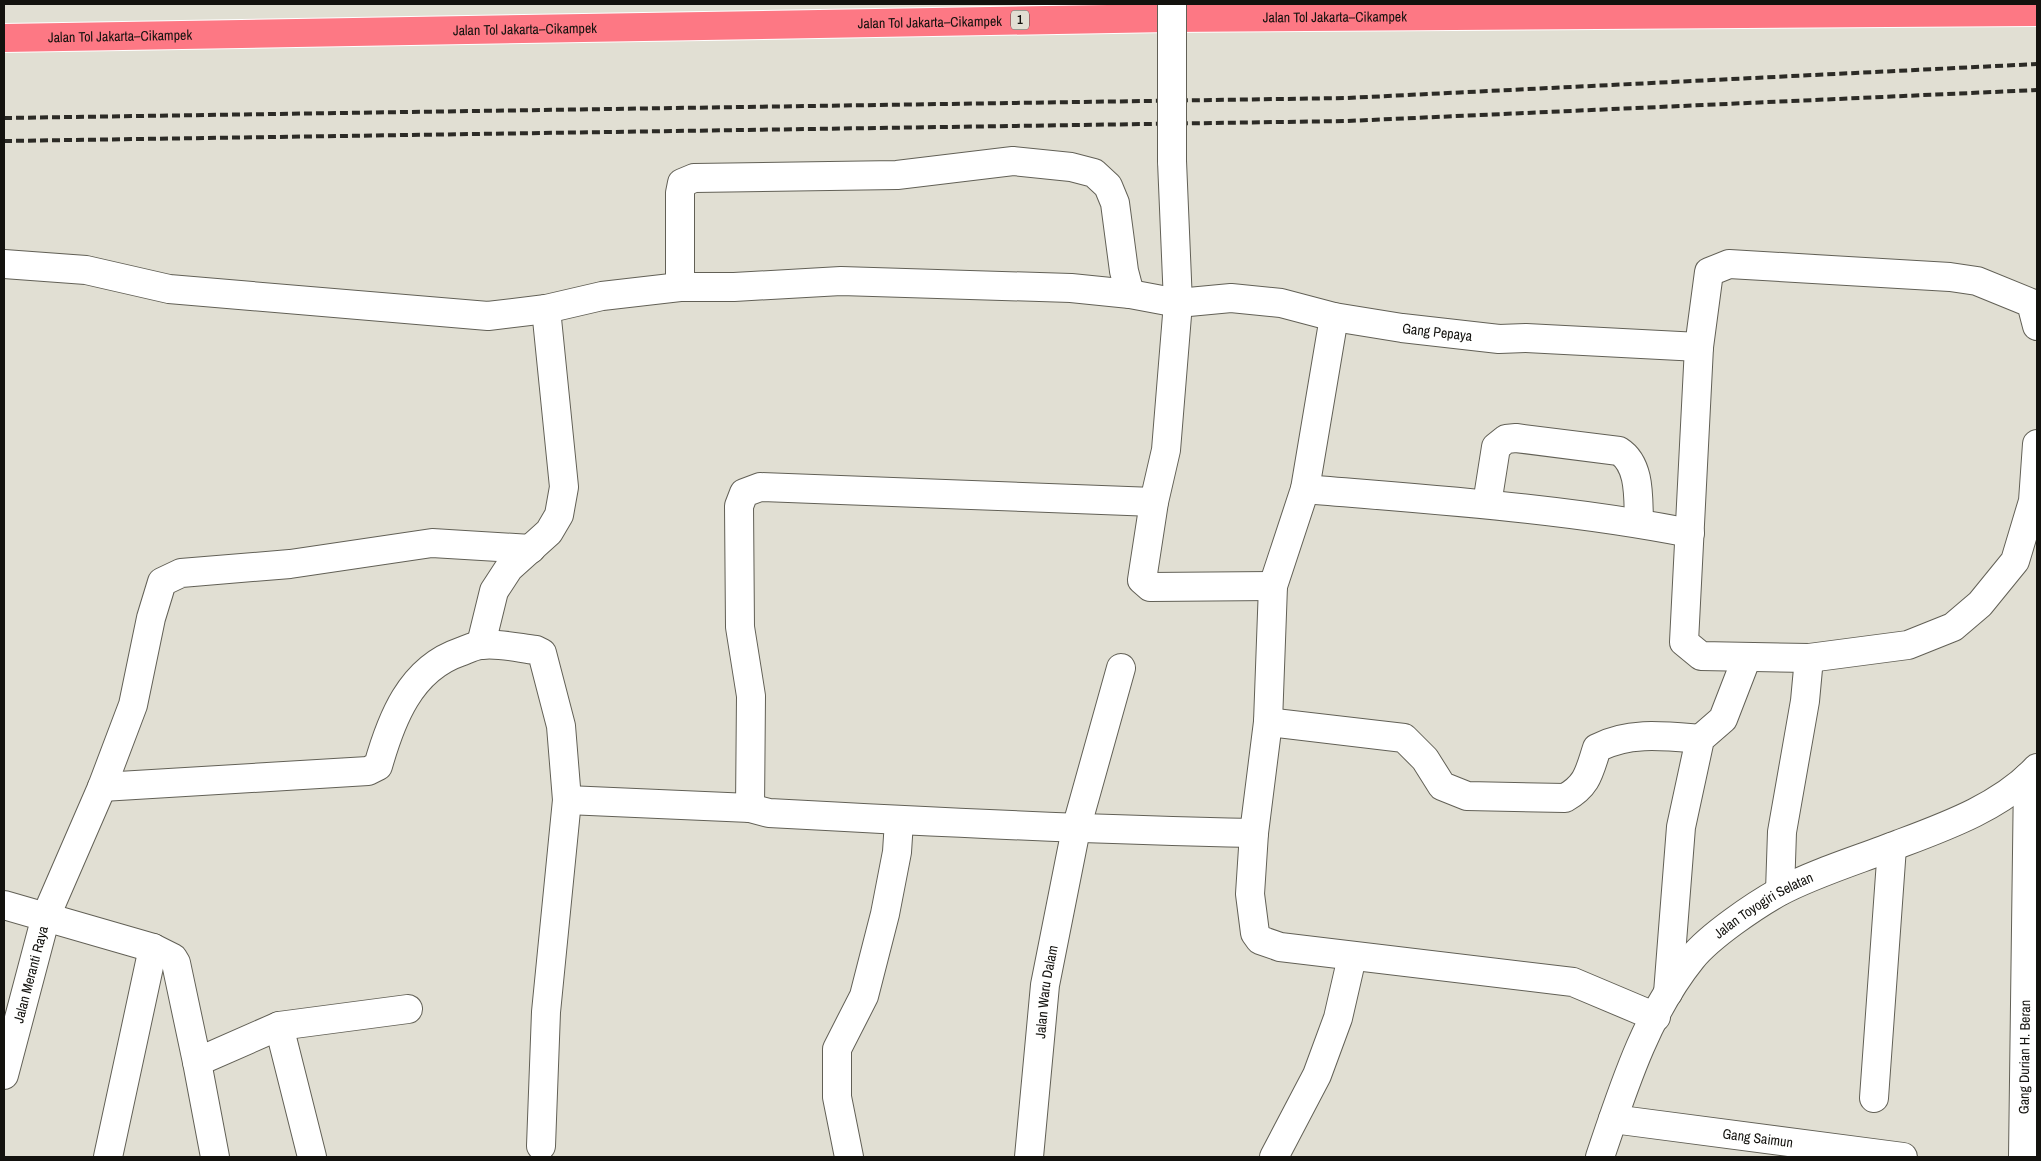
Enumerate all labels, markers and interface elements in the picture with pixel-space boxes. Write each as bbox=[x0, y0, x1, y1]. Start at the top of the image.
street label: Jalan Tol Jakarta–Cikampek bbox=[1263, 7, 1407, 26]
road number: 1 bbox=[1011, 10, 1029, 30]
street label: Jalan Tol Jakarta–Cikampek bbox=[858, 12, 1002, 32]
street label: Jalan Tol Jakarta–Cikampek bbox=[453, 19, 597, 39]
street label: Jalan Tol Jakarta–Cikampek bbox=[48, 26, 192, 46]
street label: Gang Pepaya bbox=[1401, 319, 1474, 345]
street label: Jalan Toyogiri Selatan bbox=[1710, 868, 1816, 942]
street label: Jalan Meranti Raya bbox=[9, 923, 52, 1025]
street label: Jalan Waru Dalam bbox=[1031, 944, 1062, 1039]
street label: Gang Durian H. Beran bbox=[2015, 1000, 2034, 1114]
street label: Gang Saimun bbox=[1721, 1124, 1794, 1151]

